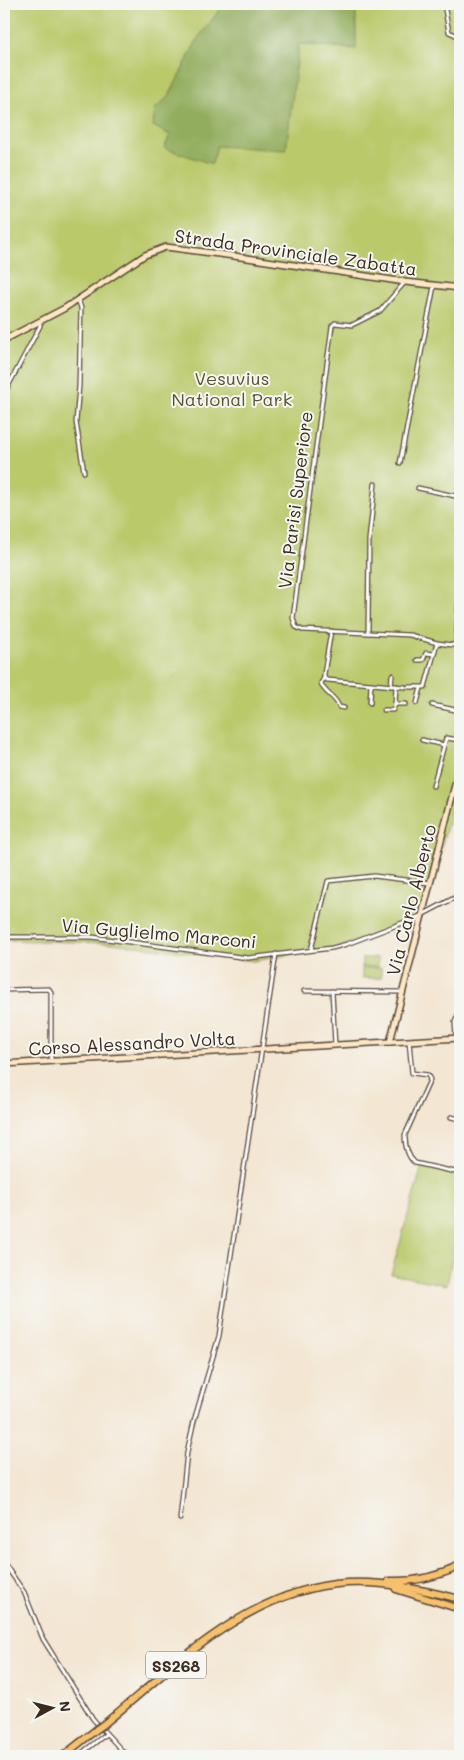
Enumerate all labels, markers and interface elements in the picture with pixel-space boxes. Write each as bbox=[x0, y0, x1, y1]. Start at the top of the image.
street label: Strada Provinciale Zabatta bbox=[173, 223, 419, 281]
park label: Vesuvius National Park bbox=[172, 366, 292, 411]
street label: Via Parisi Superiore bbox=[272, 410, 318, 590]
street label: Via Carlo Alberto bbox=[381, 821, 442, 978]
street label: Via Guglielmo Marconi bbox=[61, 913, 257, 953]
street label: Corso Alessandro Volta bbox=[28, 1026, 236, 1060]
road number: SS268 bbox=[146, 1652, 206, 1678]
north arrow bbox=[28, 1682, 78, 1732]
text: N bbox=[55, 1700, 75, 1713]

